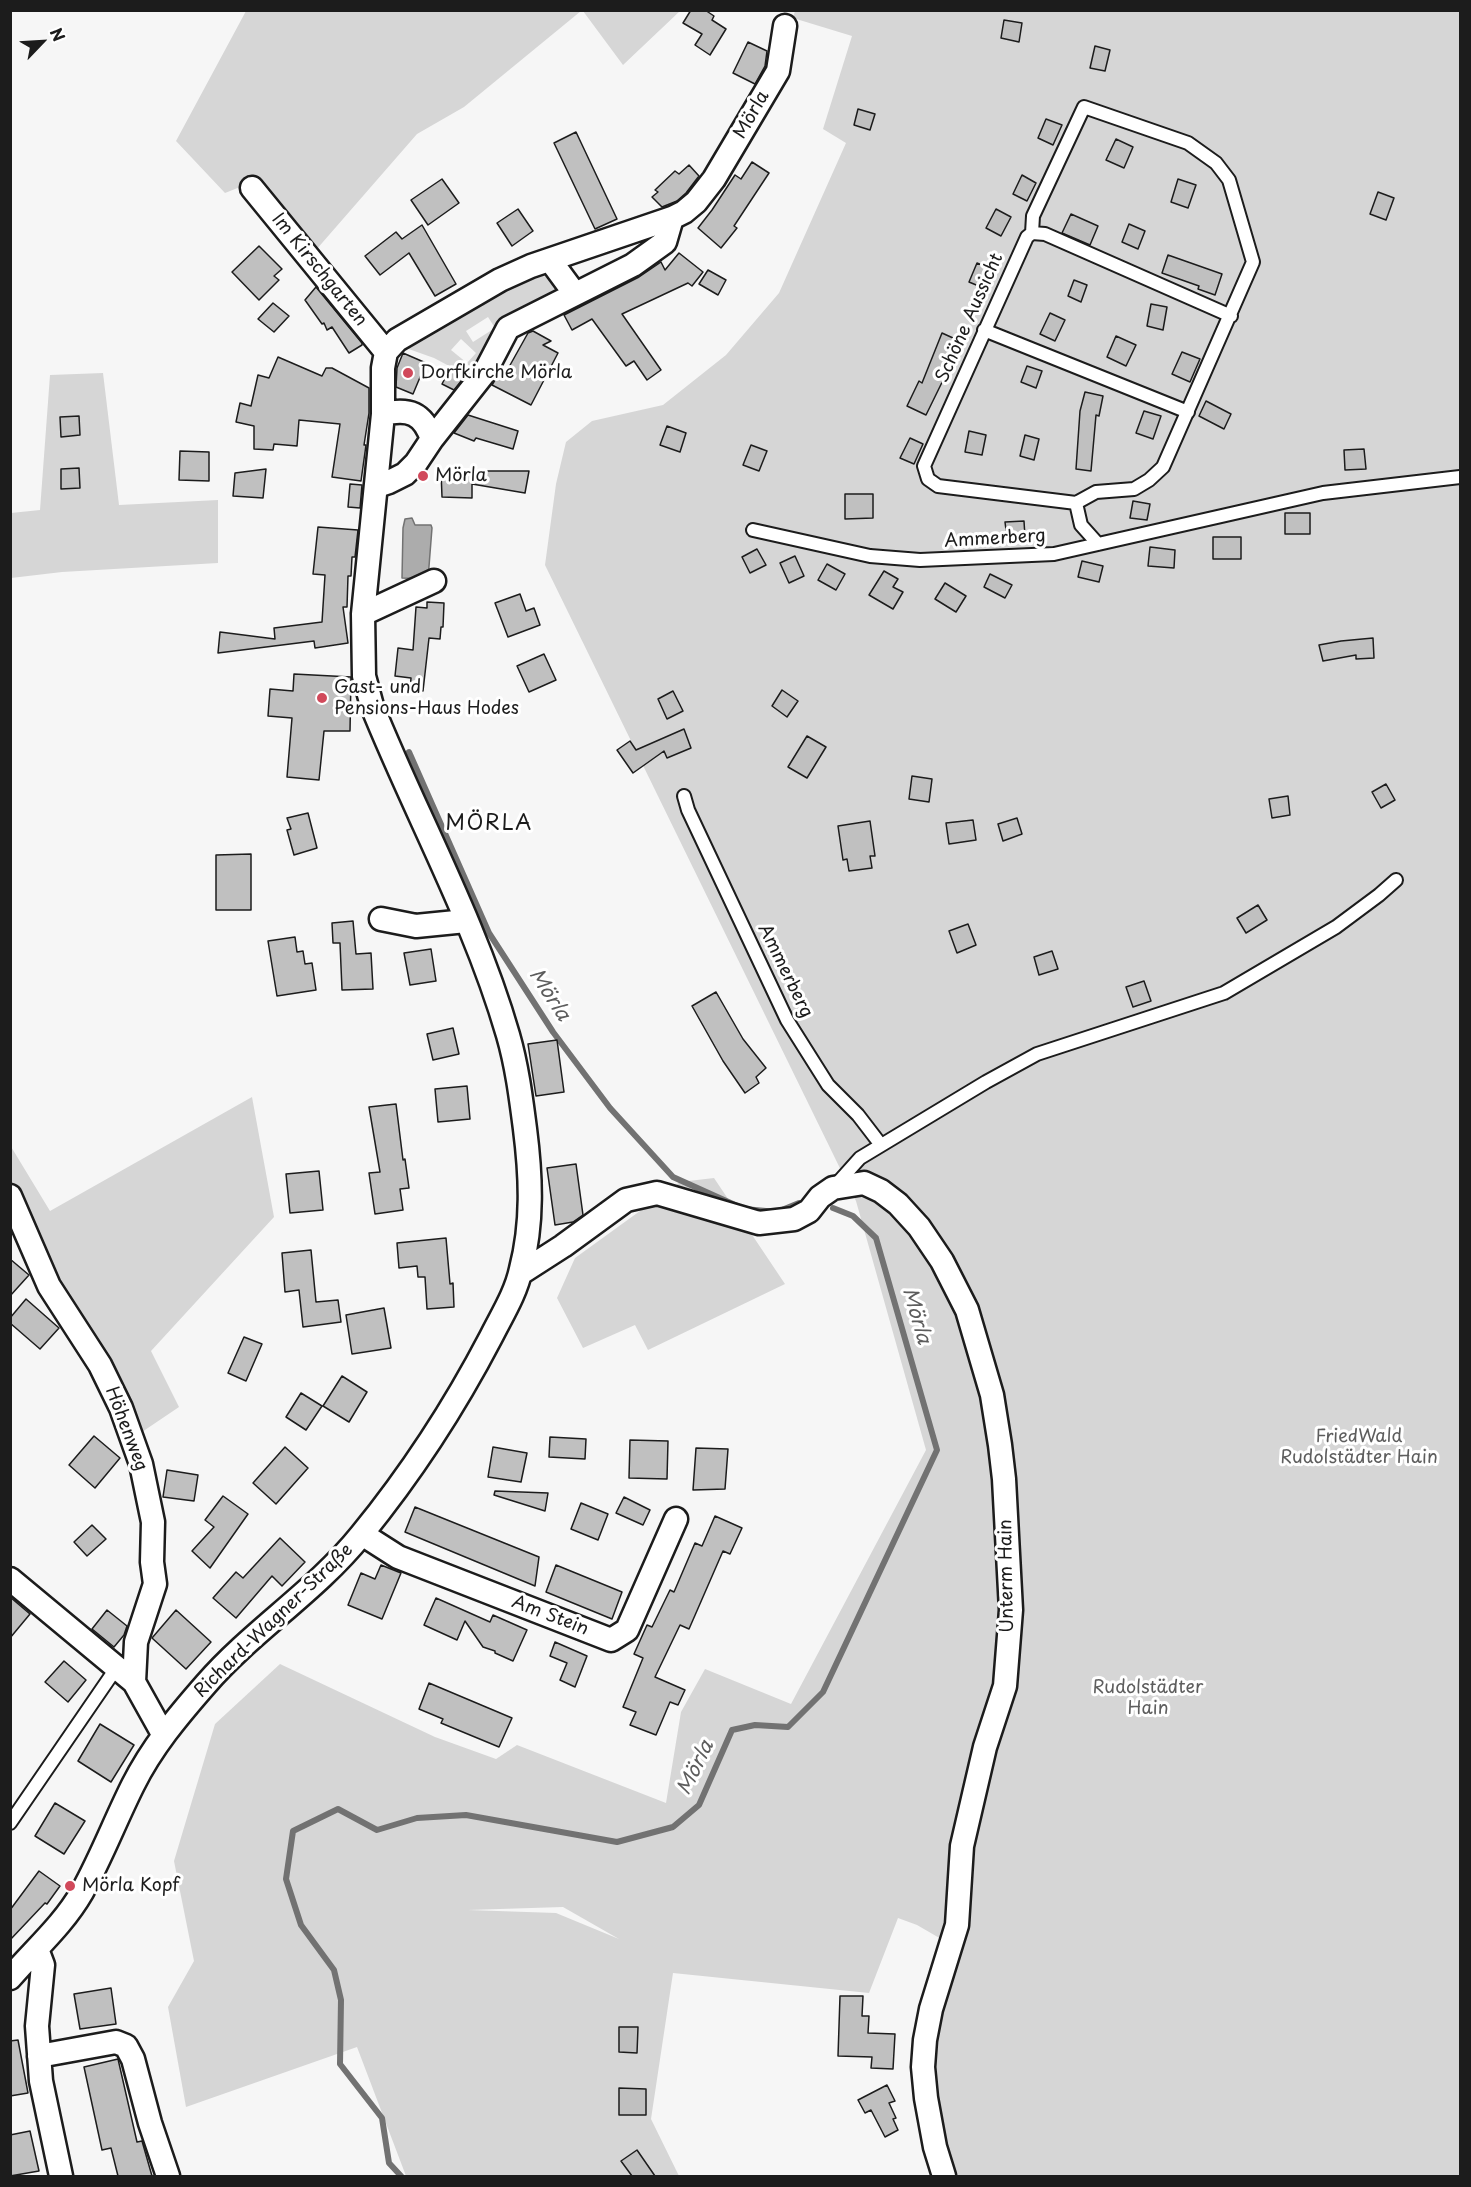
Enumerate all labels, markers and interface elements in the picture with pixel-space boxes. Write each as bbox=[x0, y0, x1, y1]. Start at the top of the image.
north arrow bbox=[12, 12, 72, 72]
text: N bbox=[45, 24, 72, 45]
street label: Mörla bbox=[730, 87, 774, 143]
street label: Im Kirschgarten bbox=[267, 209, 371, 331]
street label: Schöne Aussicht bbox=[932, 250, 1008, 386]
place label: Dorfkirche Mörla bbox=[420, 362, 572, 384]
marker: Dorfkirche Mörla bbox=[401, 366, 415, 380]
place label: Mörla bbox=[435, 465, 487, 487]
marker: Mörla bbox=[416, 469, 430, 483]
street label: Ammerberg bbox=[944, 526, 1046, 552]
place label: Gast- und Pensions-Haus Hodes bbox=[334, 677, 519, 720]
marker: Gast- und Pensions-Haus Hodes bbox=[315, 691, 329, 705]
district label: MÖRLA bbox=[446, 811, 532, 837]
street label: Ammerberg bbox=[753, 921, 817, 1021]
water label: Mörla bbox=[523, 964, 575, 1026]
water label: Mörla bbox=[897, 1285, 935, 1347]
street label: Höhenweg bbox=[100, 1384, 152, 1474]
park label: FriedWald Rudolstädter Hain bbox=[1280, 1426, 1438, 1468]
street label: Unterm Hain bbox=[995, 1519, 1019, 1633]
street label: Richard-Wagner-Straße bbox=[190, 1540, 358, 1702]
street label: Am Stein bbox=[509, 1592, 591, 1640]
park label: Rudolstädter Hain bbox=[1093, 1677, 1203, 1720]
water label: Mörla bbox=[673, 1737, 719, 1799]
place label: Mörla Kopf bbox=[82, 1875, 179, 1897]
marker: Mörla Kopf bbox=[63, 1879, 77, 1893]

